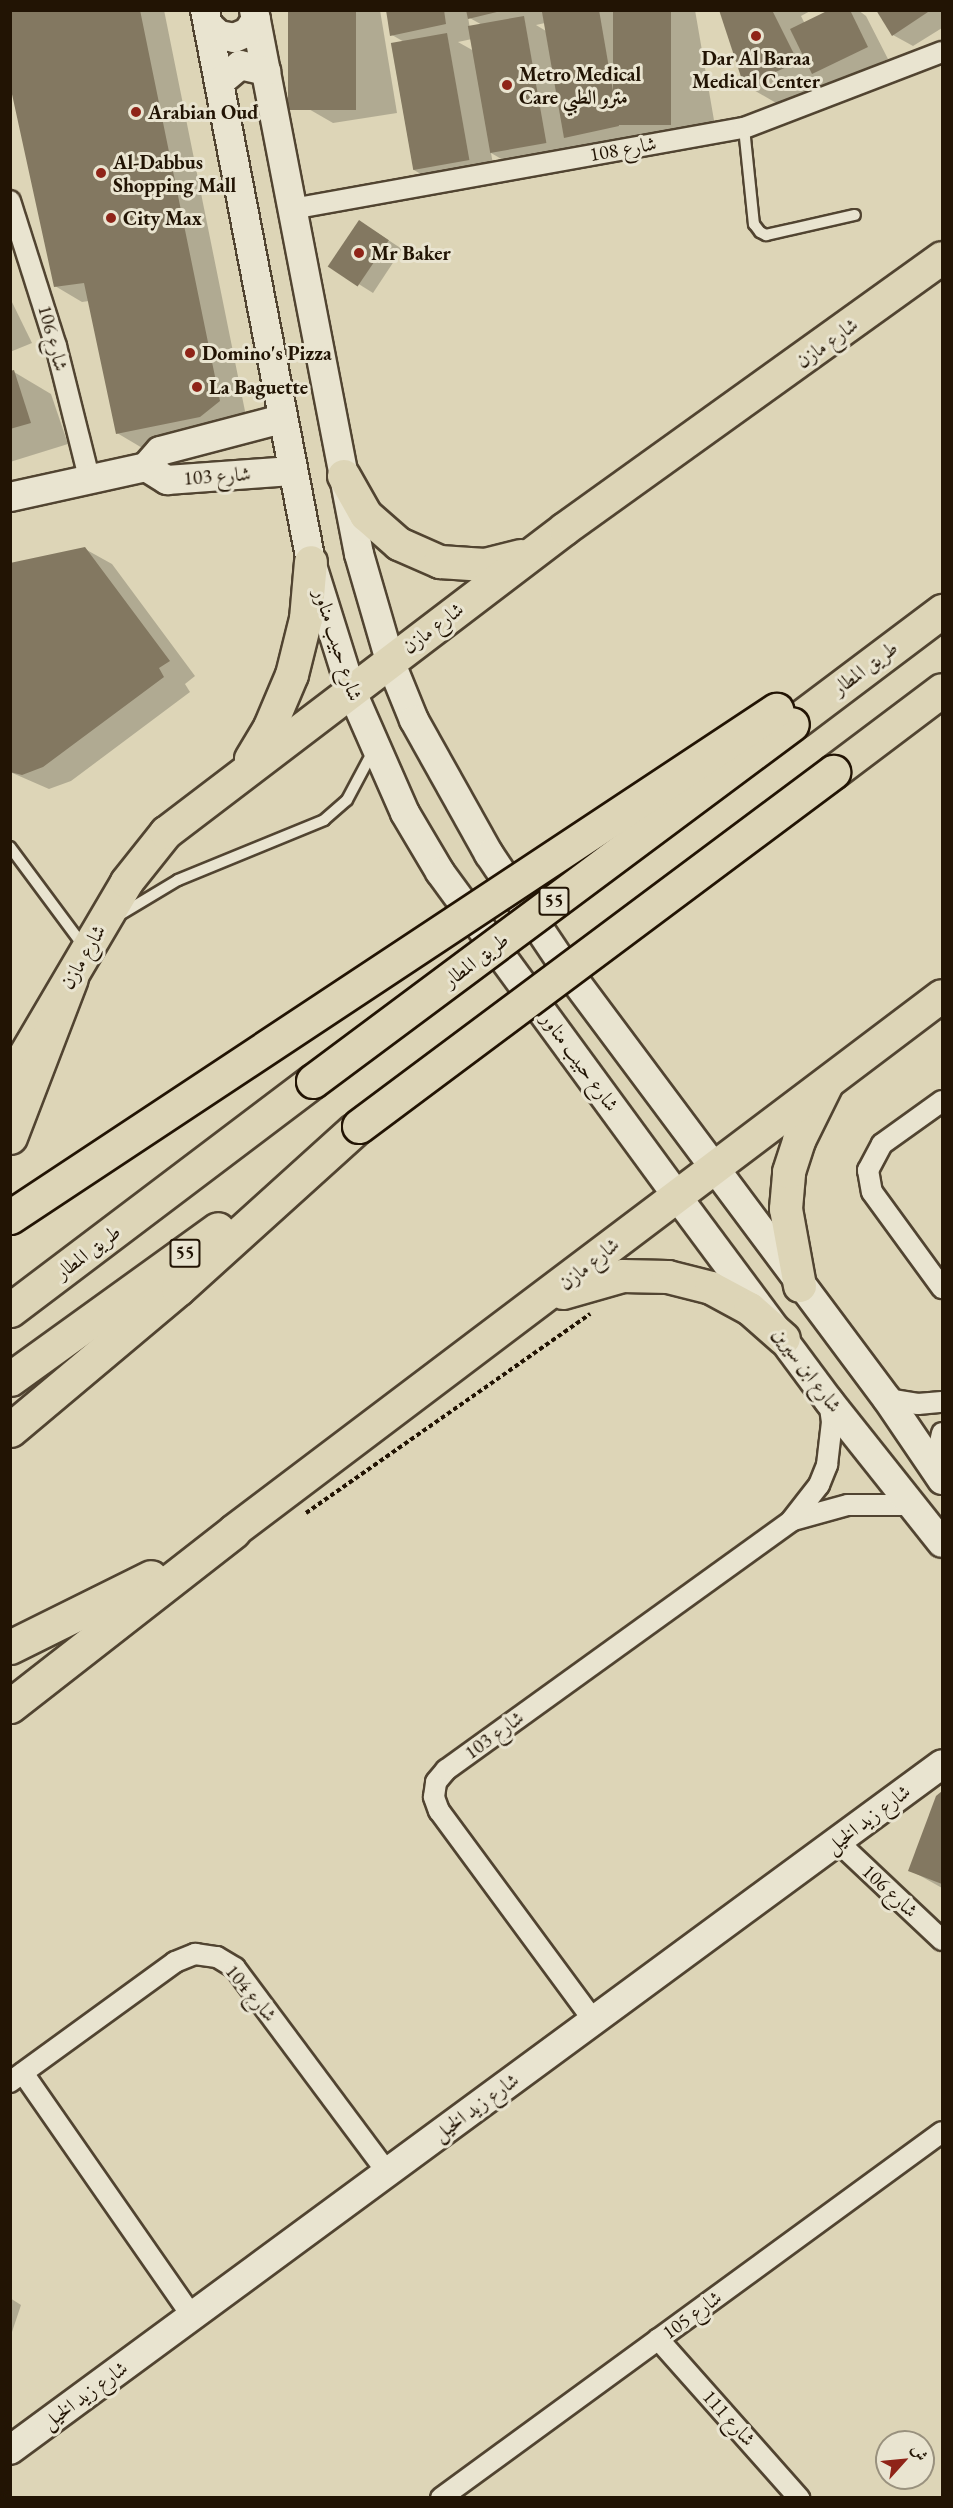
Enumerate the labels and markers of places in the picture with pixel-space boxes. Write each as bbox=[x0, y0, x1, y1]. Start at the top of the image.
marker: Dar Al Baraa Medical Center bbox=[749, 29, 763, 43]
place label: Dar Al Baraa Medical Center bbox=[692, 46, 820, 93]
place label: Metro Medical Care مترو الطبي bbox=[519, 62, 641, 109]
marker: Metro Medical Care مترو الطبي bbox=[500, 78, 514, 92]
place label: Arabian Oud bbox=[148, 100, 258, 124]
marker: Arabian Oud bbox=[129, 105, 143, 119]
place label: Al-Dabbus Shopping Mall bbox=[113, 150, 236, 197]
marker: Al-Dabbus Shopping Mall bbox=[94, 166, 108, 180]
place label: City Max bbox=[123, 206, 202, 230]
marker: City Max bbox=[104, 211, 118, 225]
place label: Mr Baker bbox=[371, 241, 451, 265]
marker: Mr Baker bbox=[352, 246, 366, 260]
place label: Domino's Pizza bbox=[202, 341, 332, 365]
marker: Domino's Pizza bbox=[183, 346, 197, 360]
place label: La Baguette bbox=[209, 375, 308, 399]
marker: La Baguette bbox=[190, 380, 204, 394]

